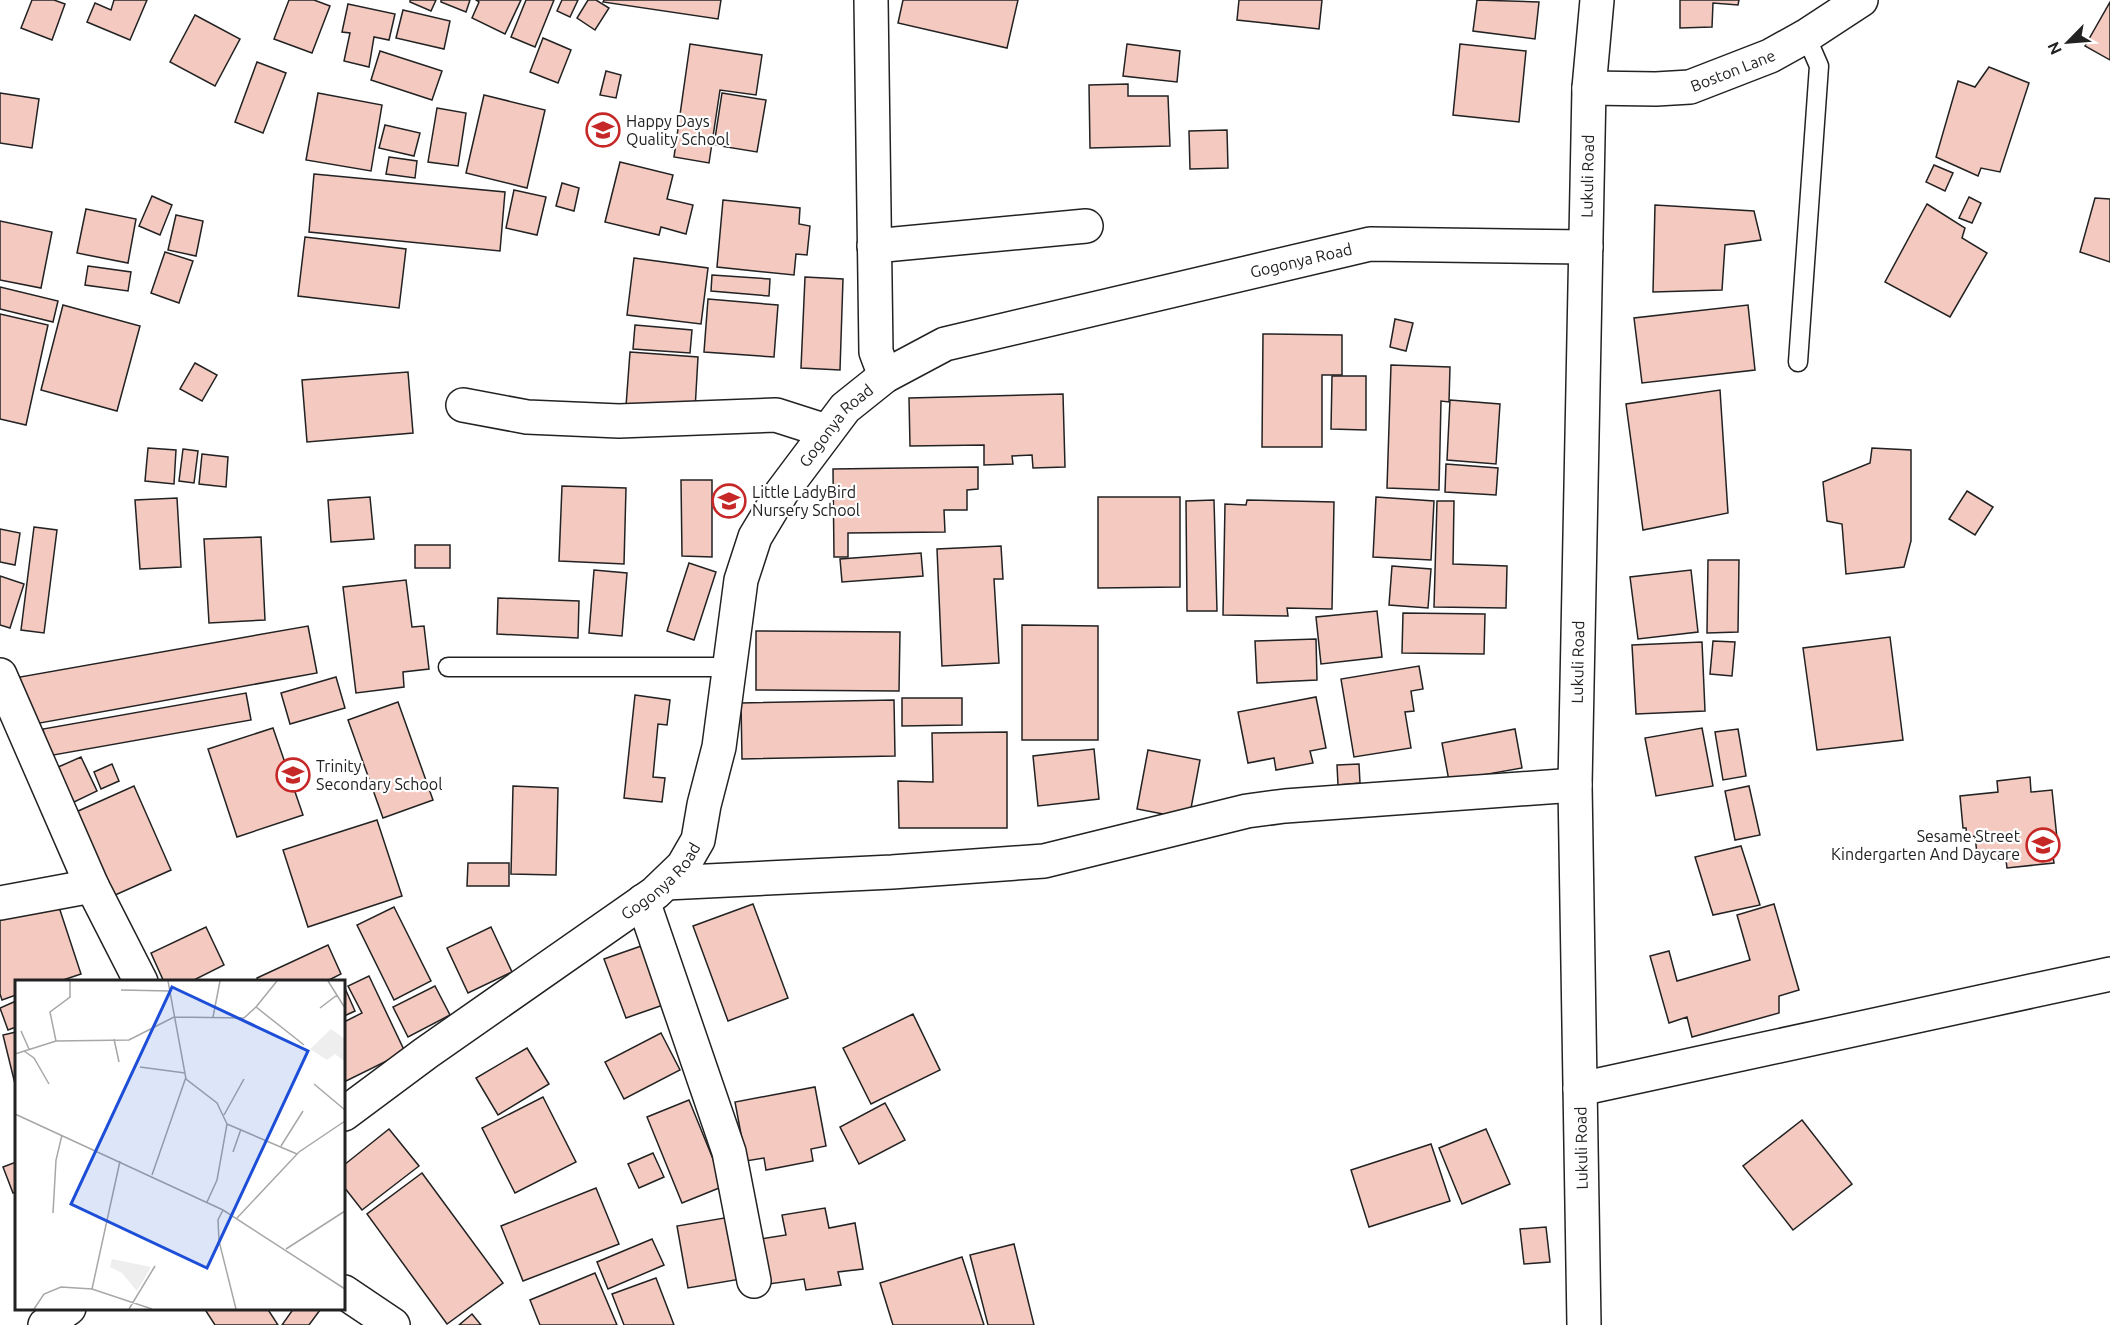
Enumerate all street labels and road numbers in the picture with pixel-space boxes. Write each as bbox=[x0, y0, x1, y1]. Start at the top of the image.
street label: Boston Lane bbox=[1688, 46, 1779, 95]
street label: Lukuli Road bbox=[1577, 134, 1597, 218]
street label: Gogonya Road bbox=[1248, 240, 1354, 281]
street label: Gogonya Road bbox=[795, 380, 876, 470]
street label: Lukuli Road bbox=[1568, 620, 1587, 704]
street label: Gogonya Road bbox=[617, 839, 704, 923]
street label: Lukuli Road bbox=[1571, 1106, 1591, 1190]

